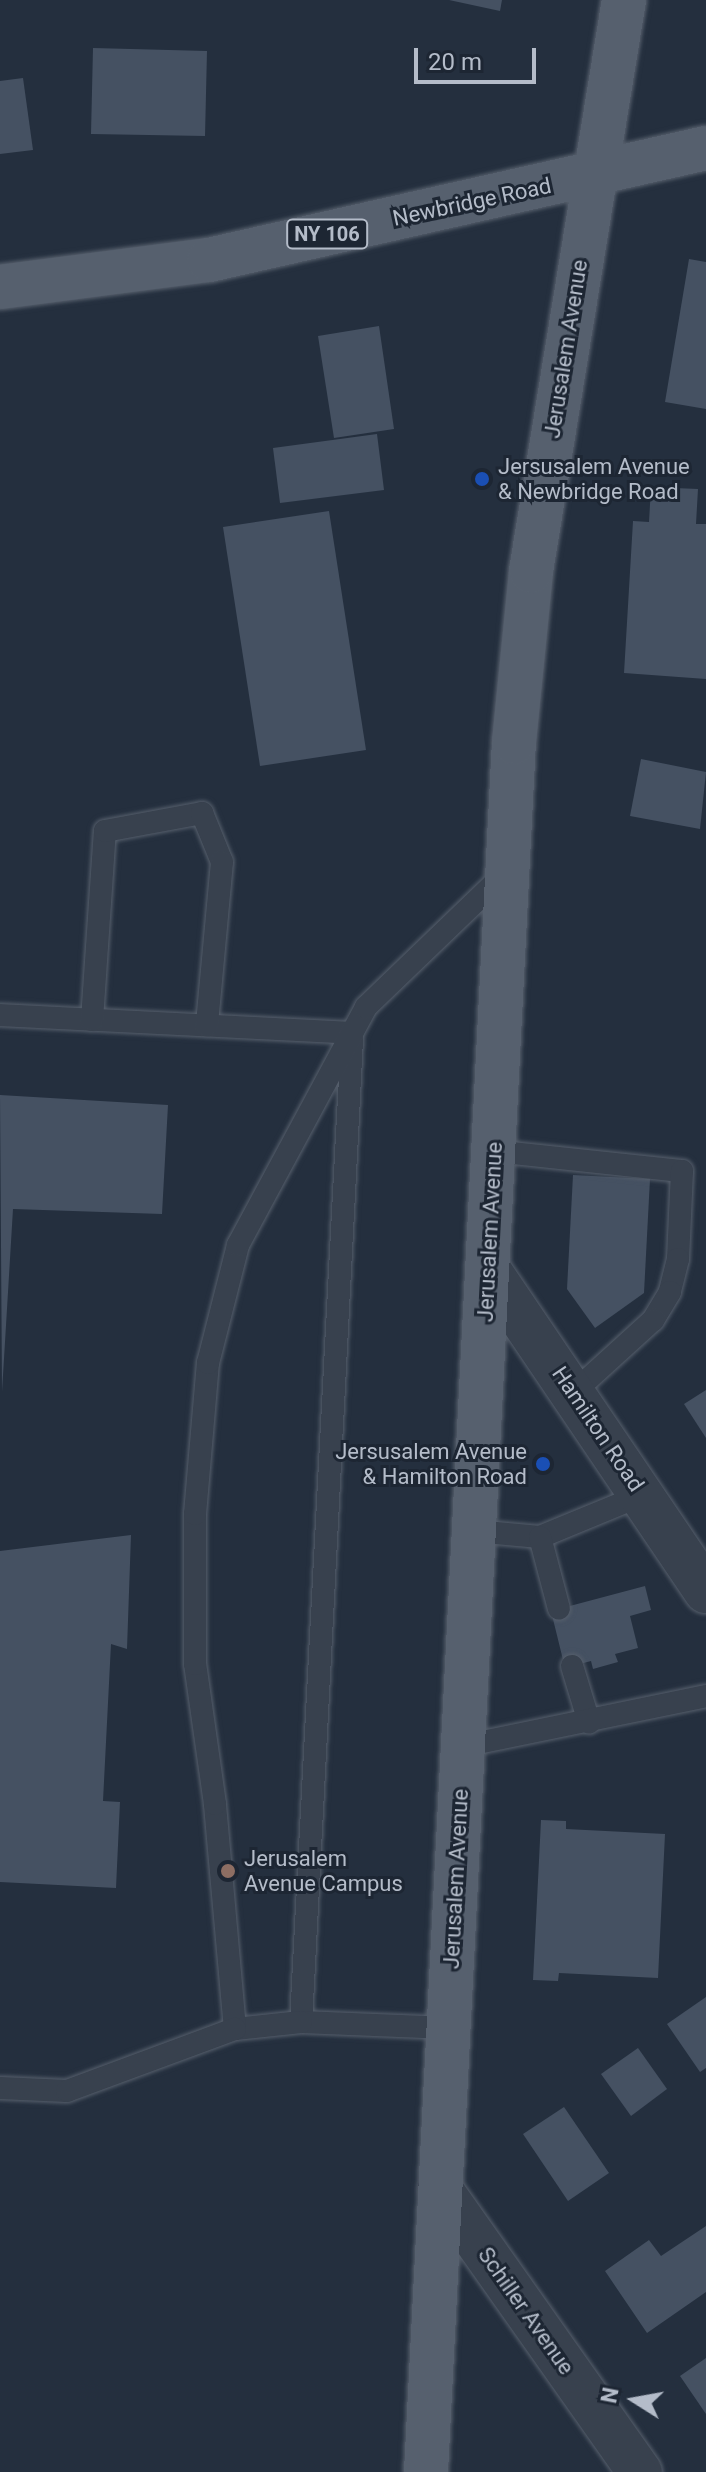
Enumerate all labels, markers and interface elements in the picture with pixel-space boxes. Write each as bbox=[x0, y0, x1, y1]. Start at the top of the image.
scale bar bbox=[418, 32, 540, 82]
text: 20 m bbox=[428, 48, 482, 76]
street label: Newbridge Road bbox=[390, 172, 554, 232]
road number: NY 106 bbox=[285, 218, 369, 250]
street label: Jerusalem Avenue bbox=[539, 258, 593, 440]
place label: Jersusalem Avenue & Newbridge Road bbox=[498, 453, 690, 504]
marker: Jersusalem Avenue & Newbridge Road bbox=[473, 470, 491, 488]
street label: Jerusalem Avenue bbox=[472, 1141, 508, 1323]
street label: Hamilton Road bbox=[546, 1361, 650, 1497]
place label: Jersusalem Avenue & Hamilton Road bbox=[335, 1438, 527, 1490]
marker: Jersusalem Avenue & Hamilton Road bbox=[534, 1455, 552, 1473]
street label: Jerusalem Avenue bbox=[438, 1788, 474, 1970]
place label: Jerusalem Avenue Campus bbox=[244, 1845, 403, 1896]
marker: Jerusalem Avenue Campus bbox=[219, 1862, 237, 1880]
street label: Schiller Avenue bbox=[472, 2242, 580, 2380]
north arrow bbox=[594, 2360, 674, 2440]
text: N bbox=[596, 2385, 624, 2405]

